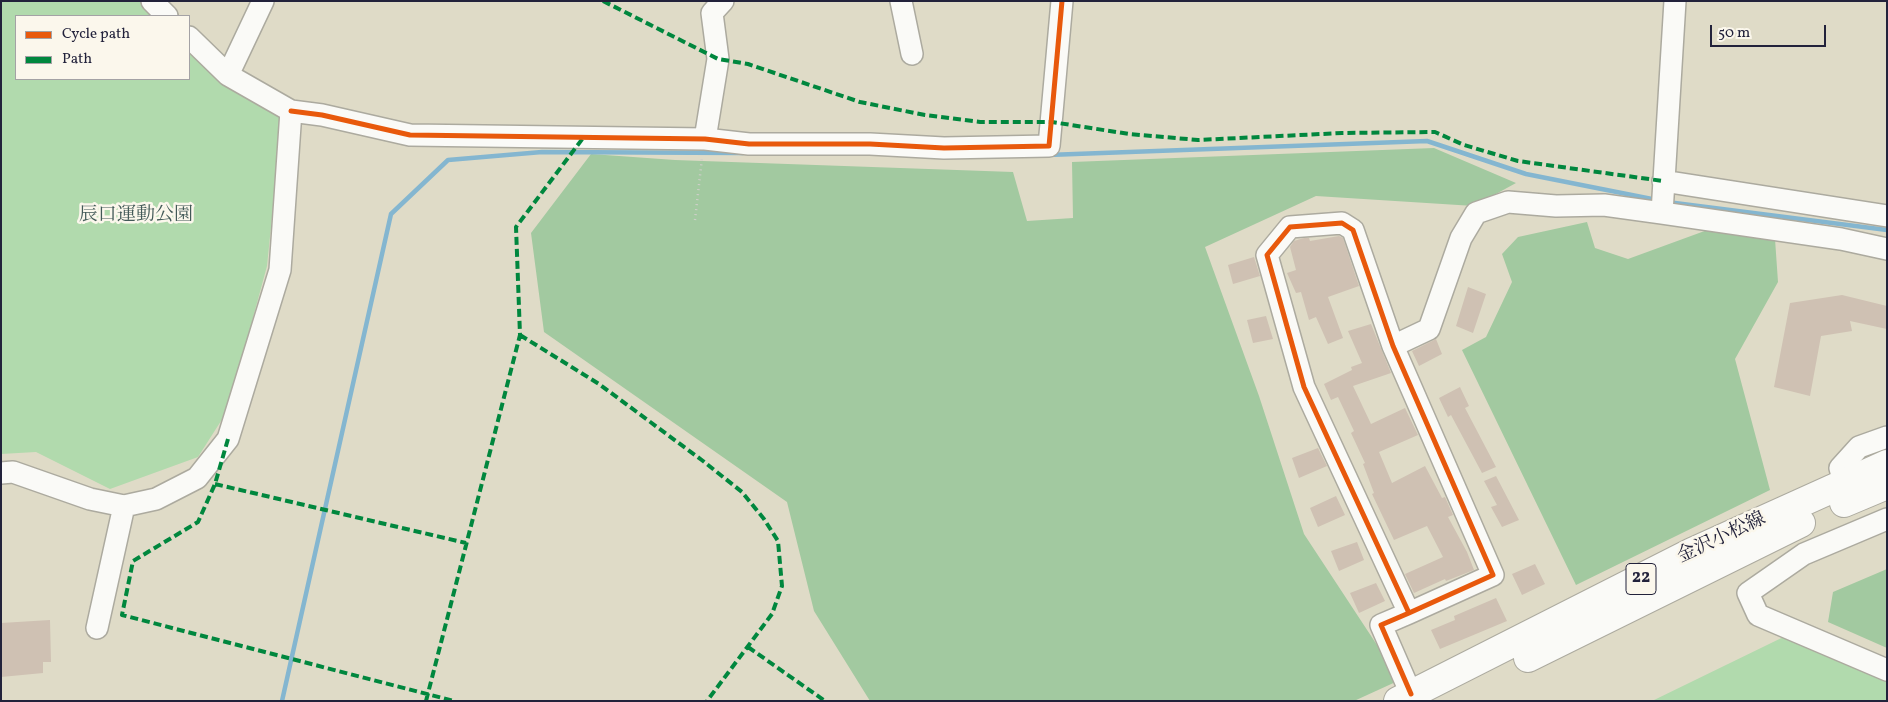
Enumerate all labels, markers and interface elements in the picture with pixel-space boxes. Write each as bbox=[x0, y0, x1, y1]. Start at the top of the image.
legend bbox=[15, 15, 190, 80]
scale bar bbox=[1713, 15, 1829, 47]
text: 50 m bbox=[1718, 23, 1750, 44]
text: Cycle path bbox=[62, 24, 130, 45]
text: Path bbox=[62, 49, 92, 70]
park label: 辰口運動公園 bbox=[79, 206, 193, 228]
street label: 金沢小松線 bbox=[1674, 509, 1770, 569]
road number: 22 bbox=[1626, 564, 1656, 594]

